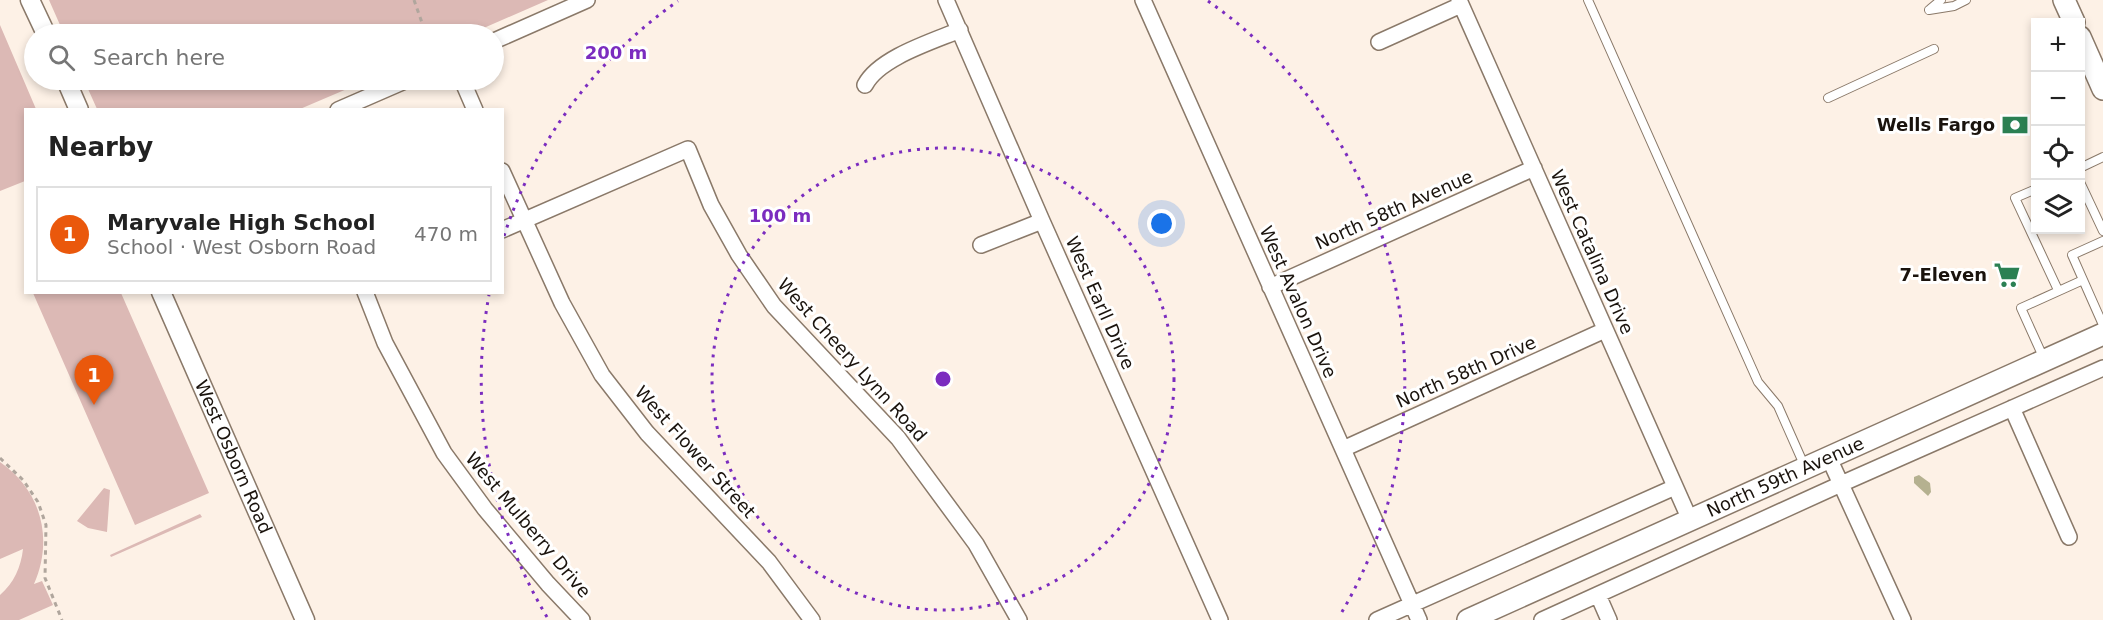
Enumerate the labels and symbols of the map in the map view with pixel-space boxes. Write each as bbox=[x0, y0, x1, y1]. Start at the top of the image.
text: 200 m bbox=[585, 42, 647, 63]
bank icon: Wells Fargo bbox=[2000, 110, 2030, 140]
place label: Wells Fargo bbox=[1877, 114, 1995, 135]
street label: North 58th Avenue bbox=[1312, 165, 1476, 254]
street label: West Catalina Drive bbox=[1547, 166, 1638, 337]
text: 100 m bbox=[749, 205, 811, 226]
your location bbox=[1147, 209, 1176, 238]
street label: West Avalon Drive bbox=[1255, 223, 1341, 381]
street label: West Earll Drive bbox=[1062, 233, 1139, 373]
supermarket icon: 7-Eleven bbox=[1992, 260, 2022, 290]
place label: 7-Eleven bbox=[1900, 264, 1987, 285]
street label: West Cheery Lynn Road bbox=[773, 274, 931, 446]
street label: North 58th Drive bbox=[1392, 331, 1539, 412]
pin: 1 bbox=[74, 356, 113, 405]
centre of rings bbox=[933, 369, 953, 389]
street label: West Osborn Road bbox=[191, 377, 277, 537]
street label: West Flower Street bbox=[631, 381, 760, 522]
street label: North 59th Avenue bbox=[1703, 432, 1867, 521]
street label: West Mulberry Drive bbox=[461, 448, 595, 602]

